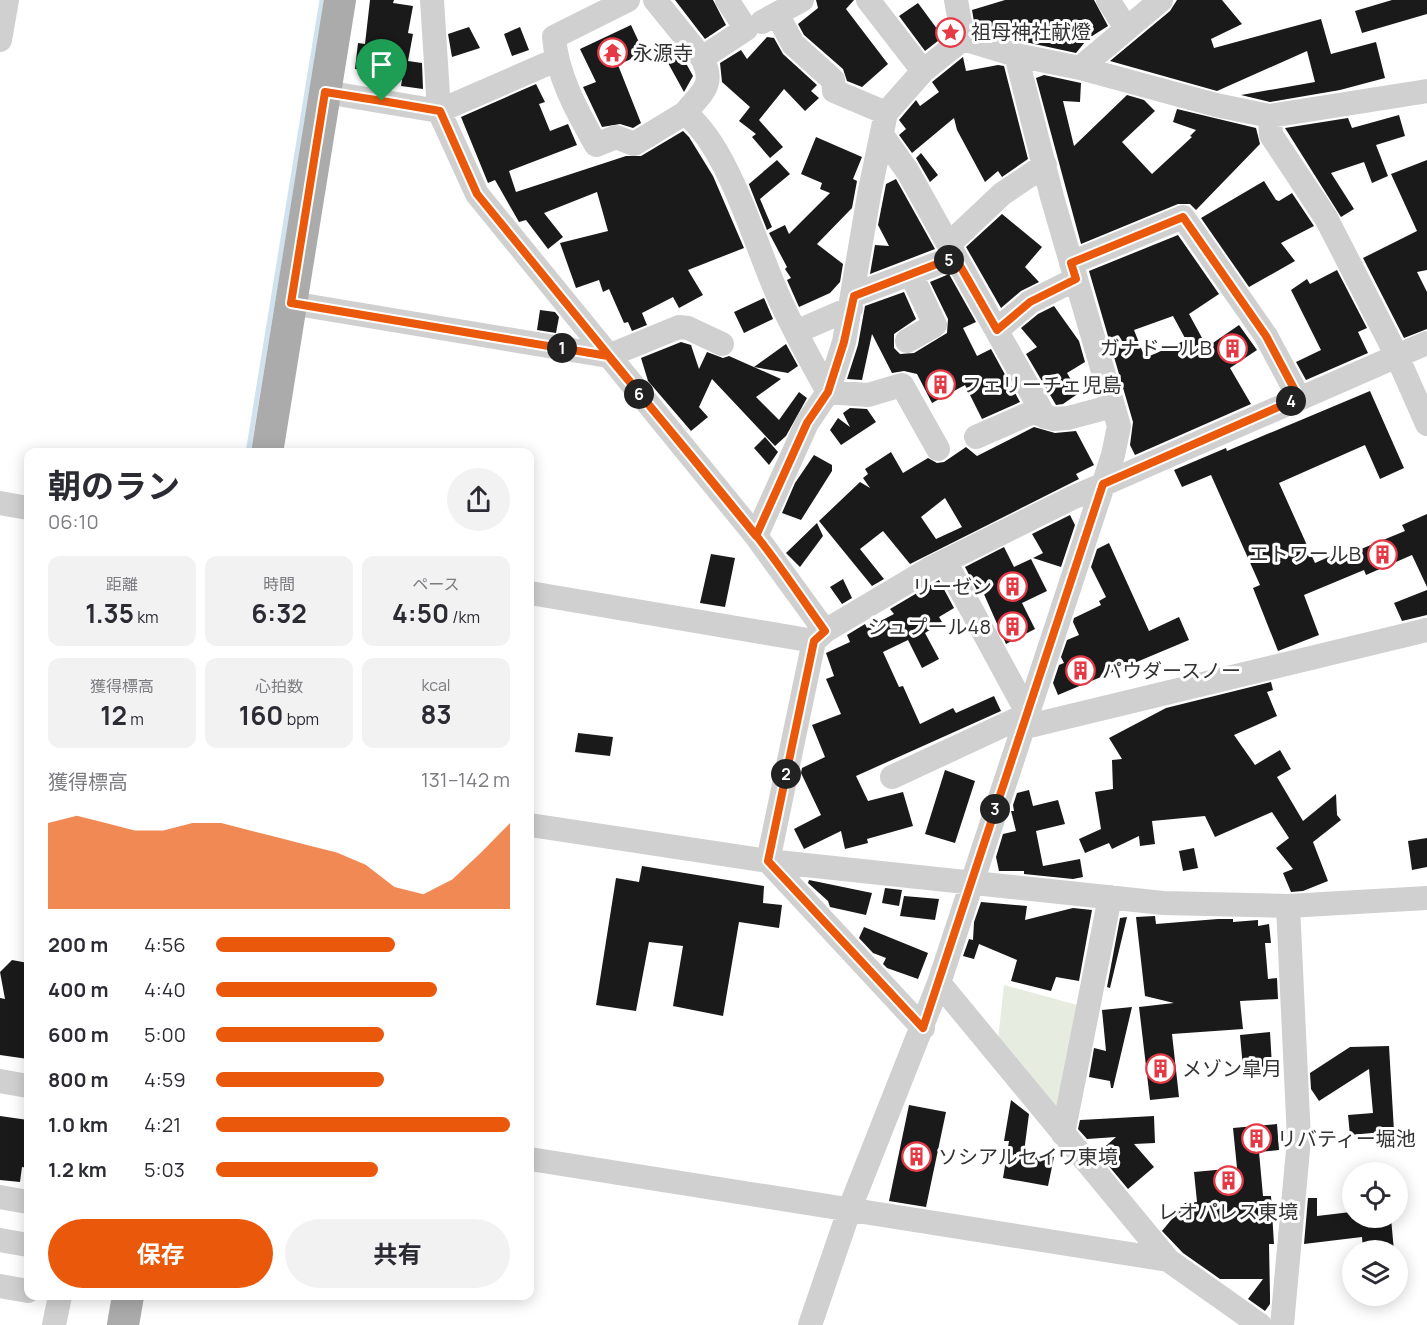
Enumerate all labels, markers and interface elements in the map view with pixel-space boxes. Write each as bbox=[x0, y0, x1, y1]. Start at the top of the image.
place icon: 祖母神社献燈 bbox=[934, 16, 966, 48]
place label: 祖母神社献燈 bbox=[971, 18, 1091, 45]
temple icon: 永源寺 bbox=[596, 37, 628, 69]
pin bbox=[356, 39, 407, 101]
place label: 永源寺 bbox=[633, 39, 693, 66]
icon: arrive bbox=[365, 48, 398, 81]
pin: 5 bbox=[934, 245, 964, 275]
text: 5 bbox=[944, 249, 954, 271]
building icon: ガナドールB bbox=[1217, 332, 1249, 364]
pin: 1 bbox=[547, 333, 577, 363]
place label: ガナドールB bbox=[1100, 334, 1212, 361]
text: 1 bbox=[558, 337, 566, 359]
building icon: フェリーチェ児島 bbox=[925, 369, 957, 401]
place label: フェリーチェ児島 bbox=[962, 371, 1122, 398]
pin: 6 bbox=[624, 379, 654, 409]
text: 6 bbox=[634, 383, 644, 405]
pin: 4 bbox=[1276, 386, 1306, 416]
text: 4 bbox=[1286, 390, 1296, 412]
text: 朝のラン bbox=[48, 463, 180, 508]
button: share bbox=[447, 468, 510, 531]
text: 06:10 bbox=[48, 508, 99, 535]
building icon: エトワールB bbox=[1366, 538, 1398, 570]
place label: エトワールB bbox=[1249, 540, 1361, 567]
building icon: リーゼン bbox=[997, 571, 1029, 603]
text: 距離 bbox=[106, 573, 138, 595]
text: 時間 bbox=[263, 573, 295, 595]
text: ペース bbox=[412, 573, 460, 595]
place label: リーゼン bbox=[912, 573, 992, 600]
text: 1.35 bbox=[85, 595, 134, 631]
text: 6:32 bbox=[251, 595, 307, 631]
text: 4:50 bbox=[392, 595, 449, 631]
text: km bbox=[134, 606, 159, 628]
text: /km bbox=[449, 606, 480, 628]
building icon: シュプール48 bbox=[996, 611, 1028, 643]
place label: シュプール48 bbox=[868, 613, 991, 640]
building icon: パウダースノー bbox=[1065, 655, 1097, 687]
place label: パウダースノー bbox=[1102, 657, 1241, 684]
text: kcal bbox=[421, 674, 451, 696]
text: 獲得標高 bbox=[90, 675, 154, 697]
text: 心拍数 bbox=[255, 675, 303, 697]
text: 83 bbox=[420, 696, 452, 732]
text: 12 bbox=[100, 697, 127, 733]
text: 160 bbox=[239, 697, 283, 733]
text: m bbox=[127, 708, 144, 730]
text: bpm bbox=[283, 708, 319, 730]
pin: 2 bbox=[771, 759, 801, 789]
text: 2 bbox=[781, 763, 791, 785]
text: 131–142 m bbox=[421, 766, 510, 793]
text: 獲得標高 bbox=[48, 768, 128, 795]
pin: 3 bbox=[980, 794, 1010, 824]
text: 3 bbox=[990, 798, 1000, 820]
text: 200 m bbox=[48, 931, 108, 958]
text: 4:56 bbox=[144, 931, 186, 958]
text: 400 m bbox=[48, 976, 108, 1003]
text: 4:40 bbox=[144, 976, 186, 1003]
text: 600 m bbox=[48, 1021, 109, 1048]
text: 5:00 bbox=[144, 1021, 186, 1048]
building icon: メゾン皐月 bbox=[1145, 1053, 1177, 1085]
place label: メゾン皐月 bbox=[1182, 1055, 1282, 1082]
text: 800 m bbox=[48, 1066, 109, 1093]
text: 4:59 bbox=[144, 1066, 186, 1093]
text: 1.0 km bbox=[48, 1111, 108, 1138]
text: 4:21 bbox=[144, 1111, 181, 1138]
building icon: リバティー堀池 bbox=[1240, 1123, 1272, 1155]
place label: リバティー堀池 bbox=[1277, 1125, 1416, 1152]
building icon: ソシアルセイワ東境 bbox=[901, 1141, 933, 1173]
place label: ソシアルセイワ東境 bbox=[938, 1143, 1118, 1170]
text: 1.2 km bbox=[48, 1156, 107, 1183]
text: 5:03 bbox=[144, 1156, 185, 1183]
map controls bbox=[1342, 1162, 1408, 1306]
button: locate bbox=[1342, 1162, 1408, 1228]
building icon: レオパレス東境 bbox=[1212, 1165, 1244, 1197]
place label: レオパレス東境 bbox=[1158, 1198, 1298, 1225]
button: 保存 bbox=[48, 1219, 273, 1288]
button: 共有 bbox=[285, 1219, 510, 1288]
button: layers bbox=[1342, 1240, 1408, 1306]

